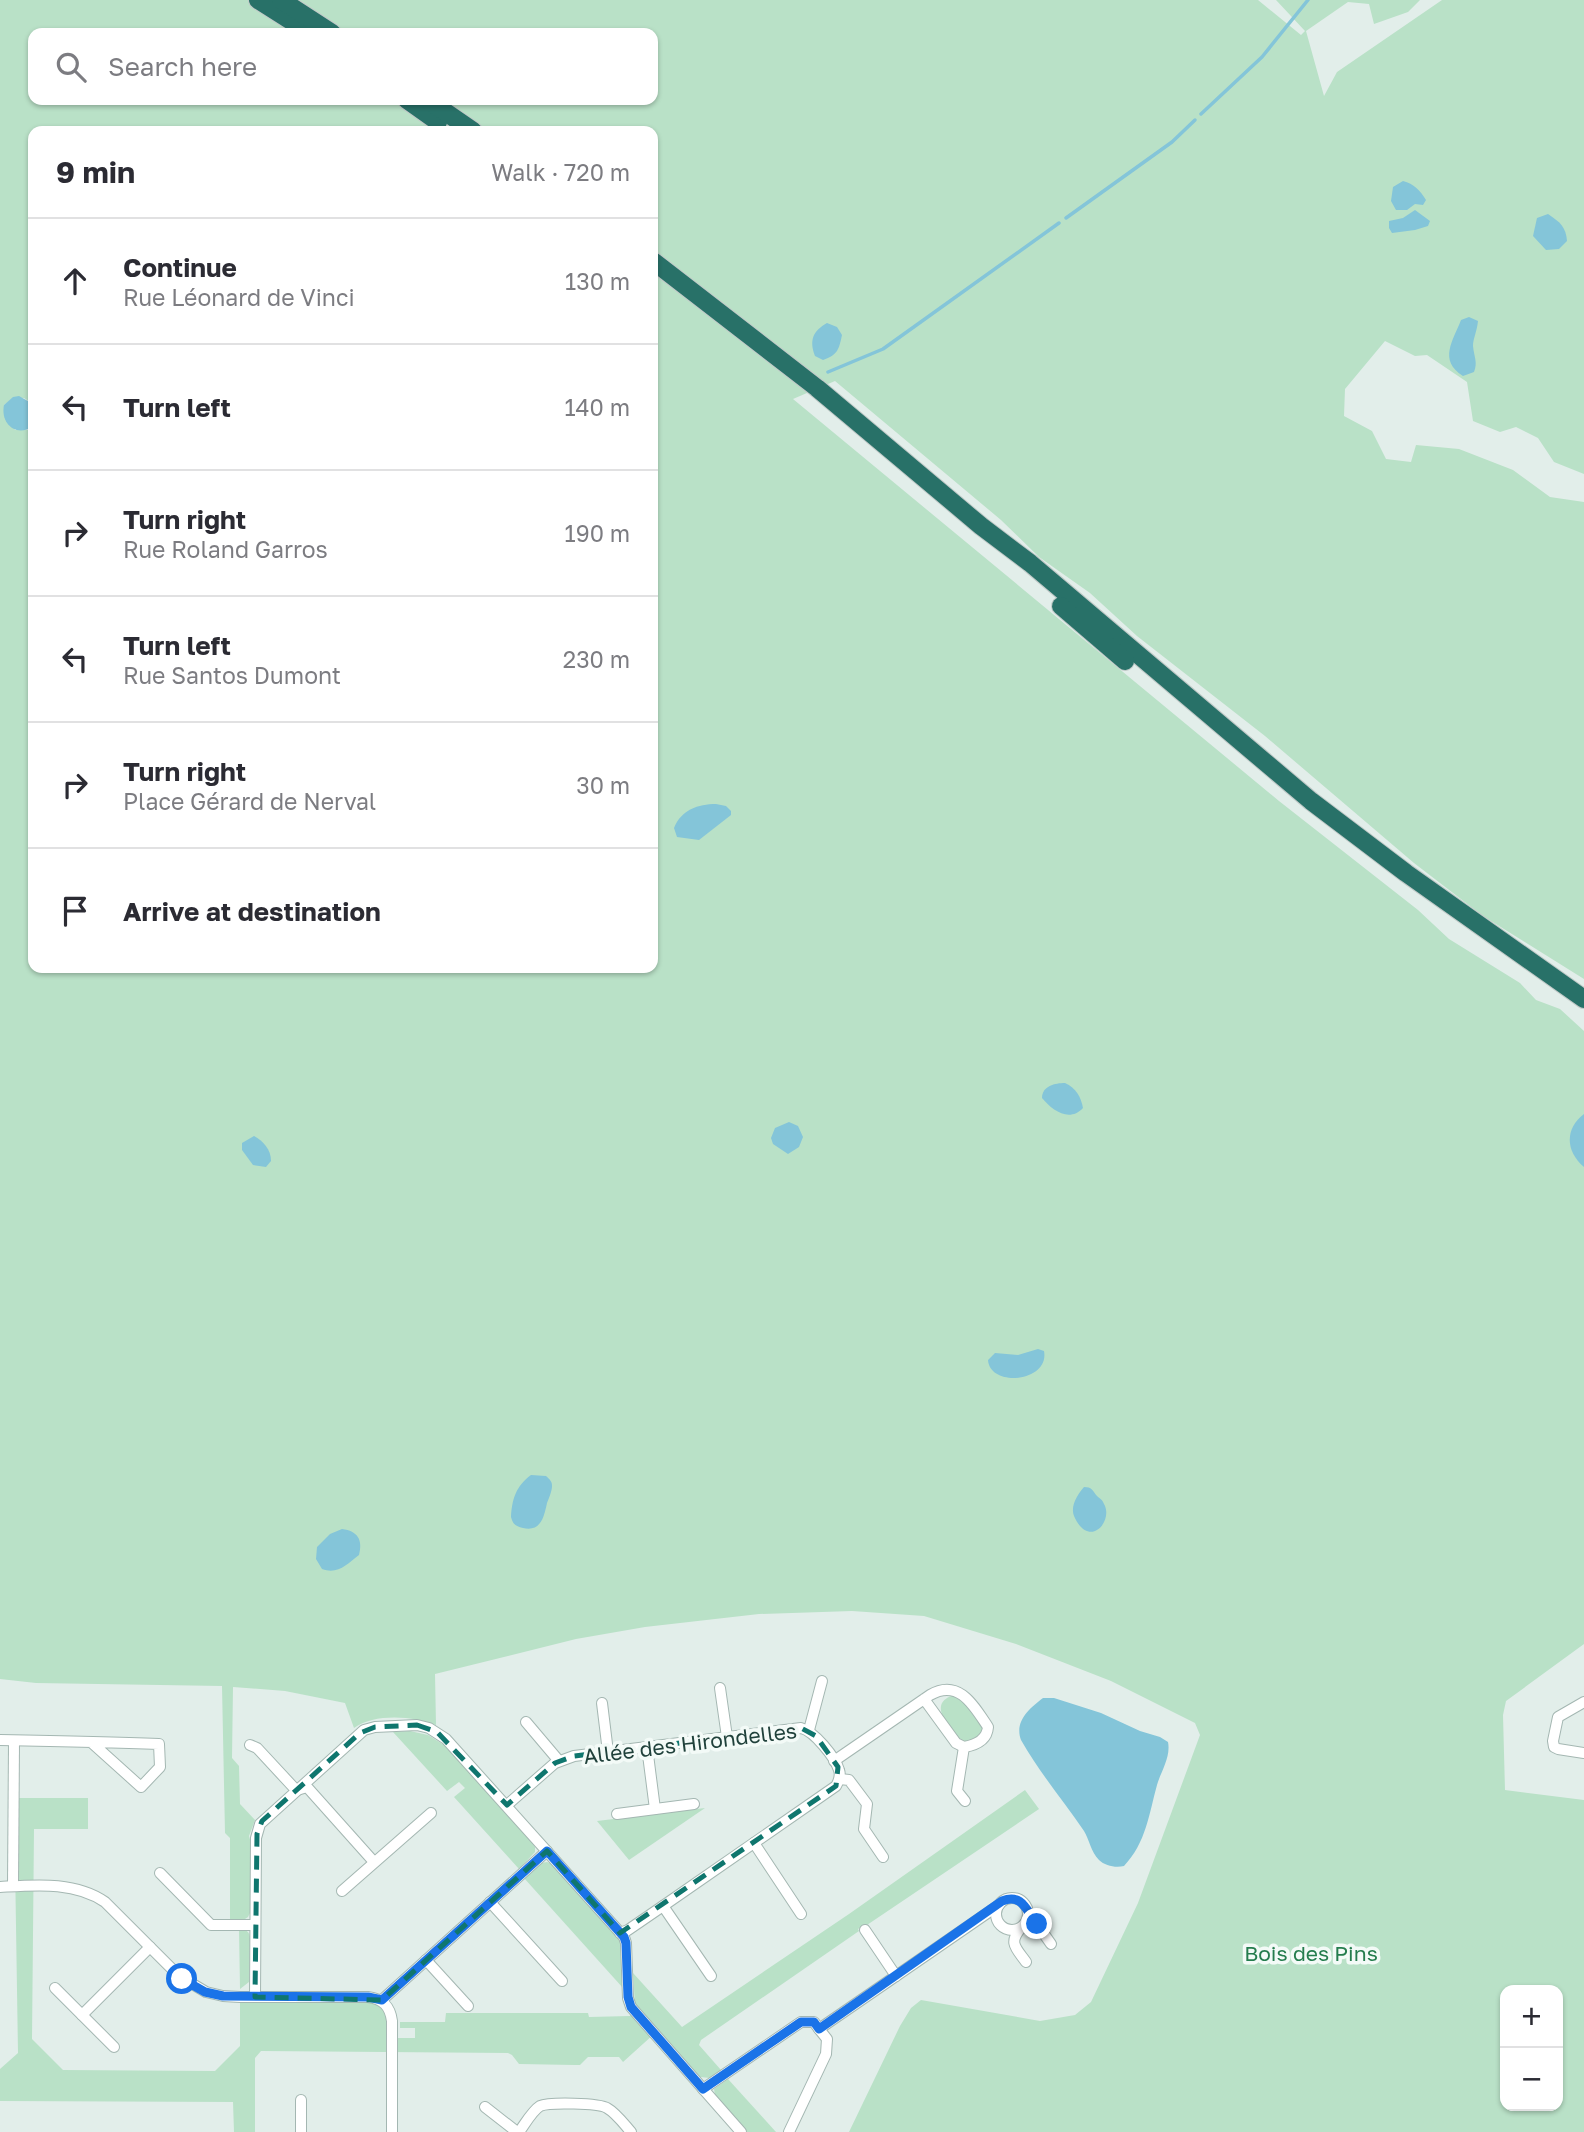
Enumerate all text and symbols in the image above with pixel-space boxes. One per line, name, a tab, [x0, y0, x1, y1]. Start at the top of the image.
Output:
search box	[28, 28, 658, 105]
icon: search	[52, 48, 90, 86]
text: Search here	[108, 51, 257, 82]
text: 9 min	[56, 154, 135, 190]
text: Walk · 720 m	[491, 158, 630, 186]
text: Continue	[123, 252, 237, 283]
icon: ahead	[56, 262, 94, 300]
text: 130 m	[565, 267, 630, 295]
text: Rue Léonard de Vinci	[123, 283, 355, 311]
icon: left	[56, 388, 94, 426]
text: Turn left	[123, 392, 231, 423]
text: 140 m	[564, 393, 630, 421]
text: Turn right	[123, 504, 246, 535]
icon: right	[56, 514, 94, 552]
text: 190 m	[565, 519, 630, 547]
text: Rue Roland Garros	[123, 535, 328, 563]
text: Turn left	[123, 630, 231, 661]
icon: left	[56, 640, 94, 678]
text: 230 m	[563, 645, 630, 673]
text: Rue Santos Dumont	[123, 661, 341, 689]
text: Turn right	[123, 756, 246, 787]
icon: right	[56, 766, 94, 804]
text: 30 m	[576, 771, 630, 799]
text: Place Gérard de Nerval	[123, 787, 376, 815]
icon: arrive	[56, 892, 94, 930]
text: Arrive at destination	[123, 896, 381, 927]
street label: Allée des Hirondelles	[582, 1717, 798, 1769]
route end	[1021, 1908, 1052, 1939]
park label: Bois des Pins	[1244, 1940, 1378, 1966]
route start	[166, 1963, 197, 1994]
map controls	[1500, 1985, 1563, 2111]
button: +	[1500, 1985, 1563, 2048]
button: −	[1500, 2048, 1563, 2111]

